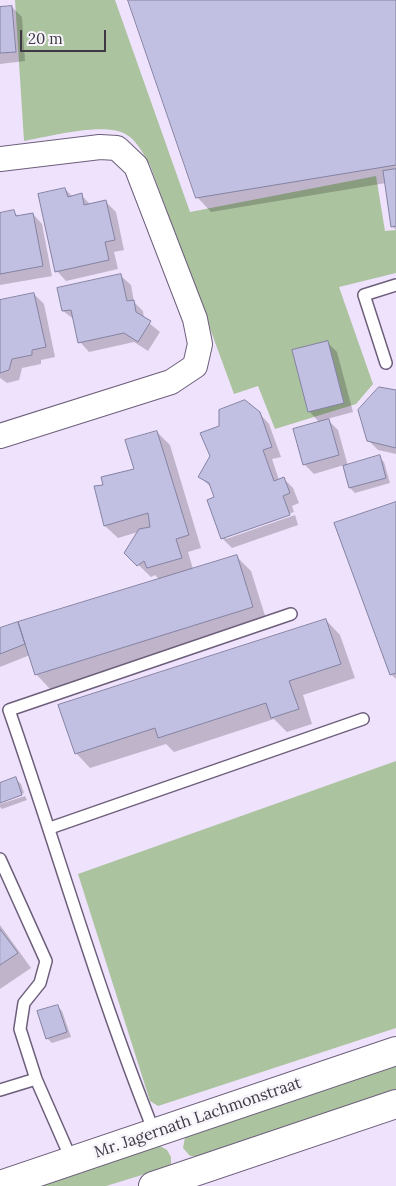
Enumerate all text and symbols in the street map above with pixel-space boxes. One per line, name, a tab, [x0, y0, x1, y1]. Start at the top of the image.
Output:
scale bar	[22, 20, 109, 52]
text: 20 m	[28, 29, 63, 48]
street label: Mr. Jagernath Lachmonstraat	[92, 1073, 304, 1163]

